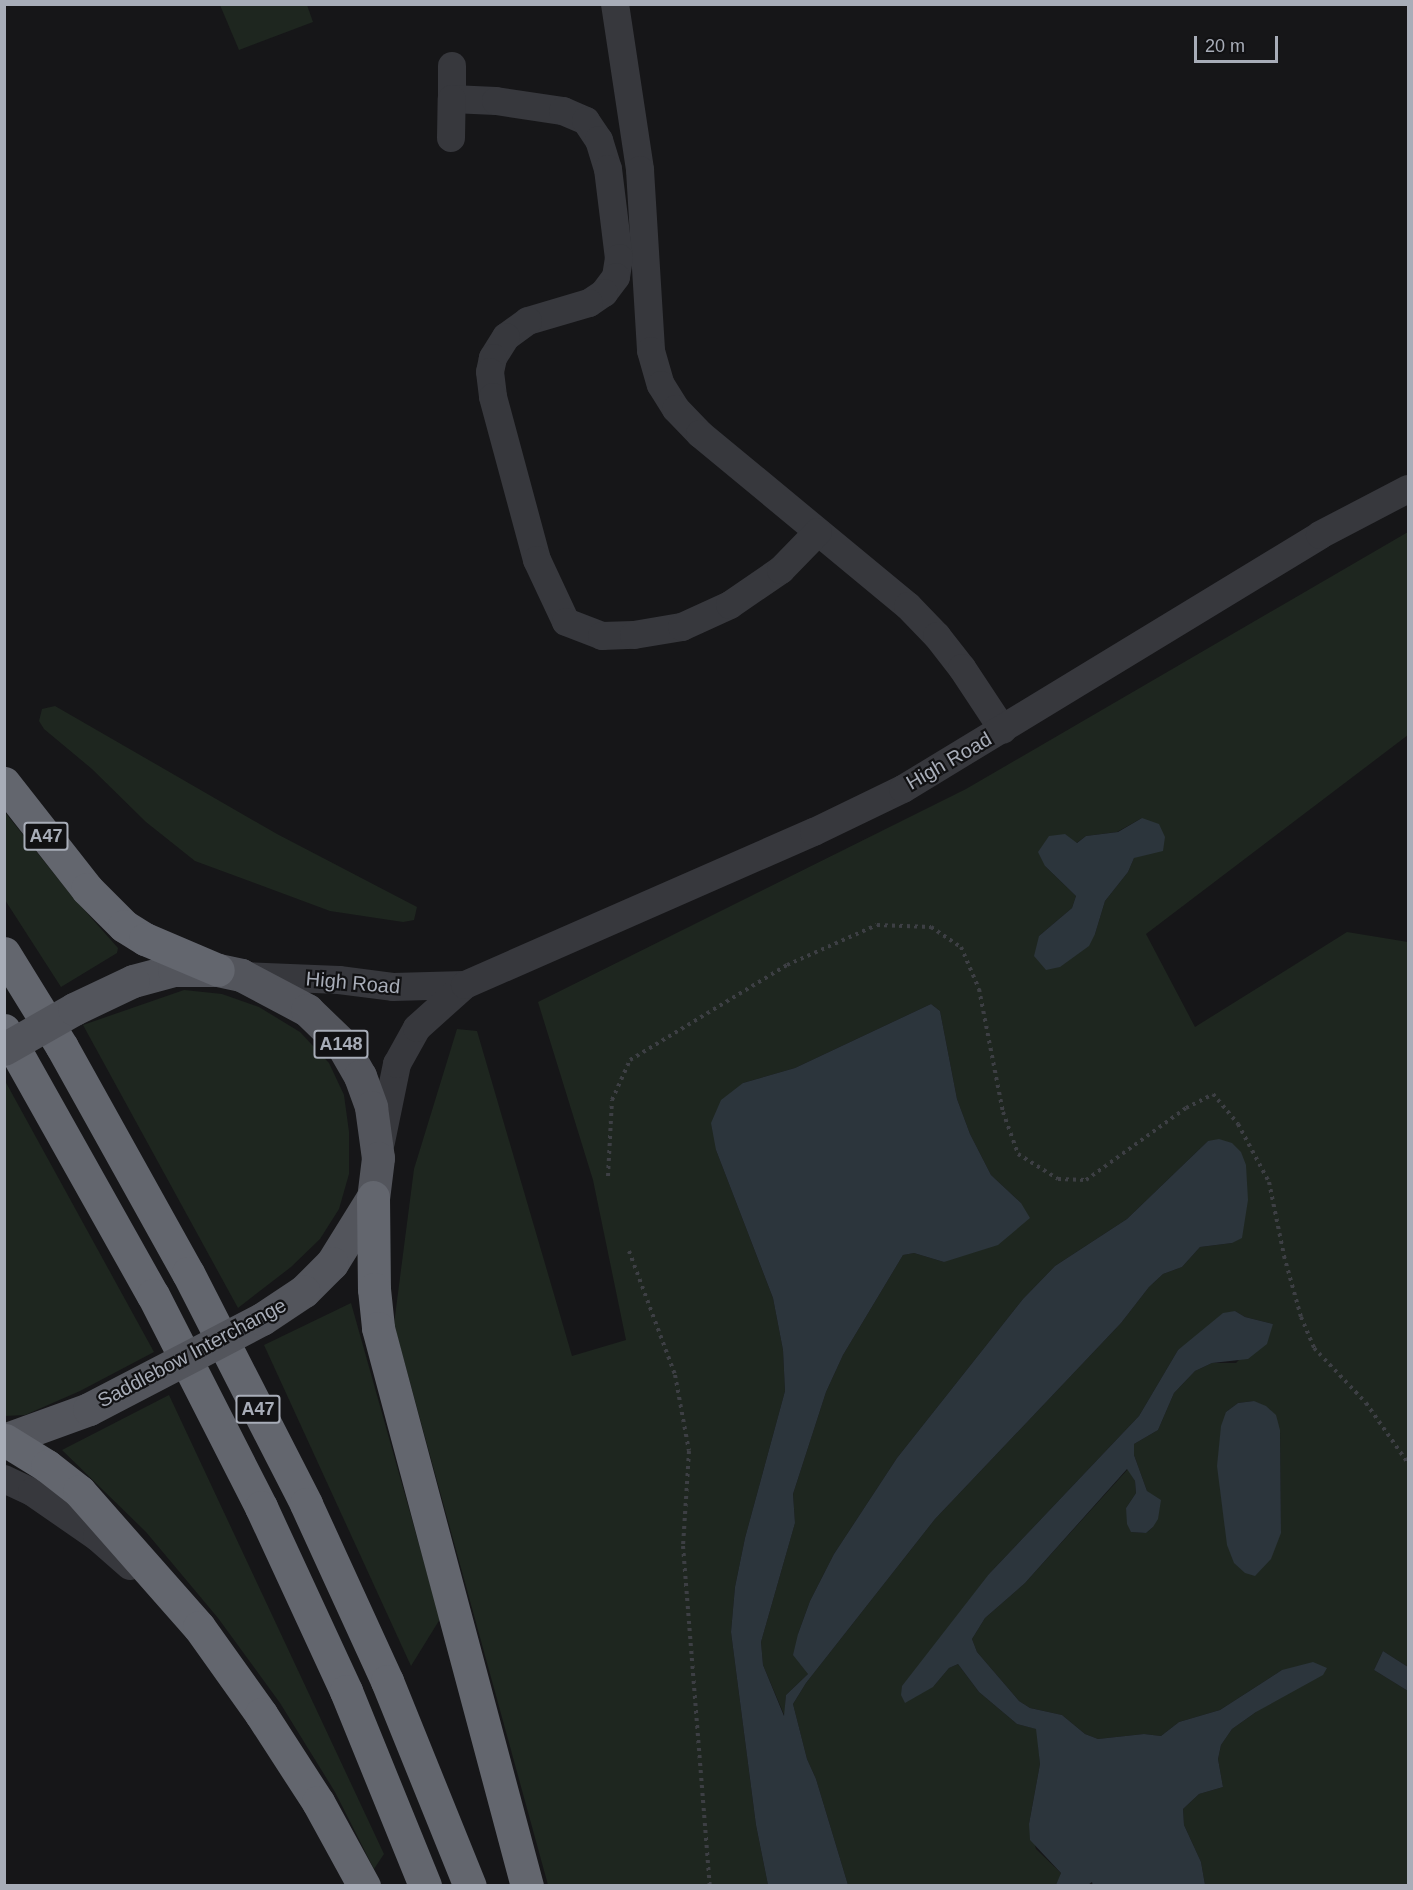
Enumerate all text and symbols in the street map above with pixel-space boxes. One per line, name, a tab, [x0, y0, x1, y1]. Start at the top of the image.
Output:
scale bar	[1197, 24, 1281, 62]
text: 20 m	[1205, 36, 1245, 56]
street label: High Road	[902, 727, 996, 795]
road number: A47	[22, 821, 70, 851]
street label: High Road	[305, 967, 401, 999]
road number: A148	[312, 1029, 370, 1059]
street label: Saddlebow Interchange	[94, 1293, 290, 1413]
road number: A47	[234, 1394, 282, 1424]

